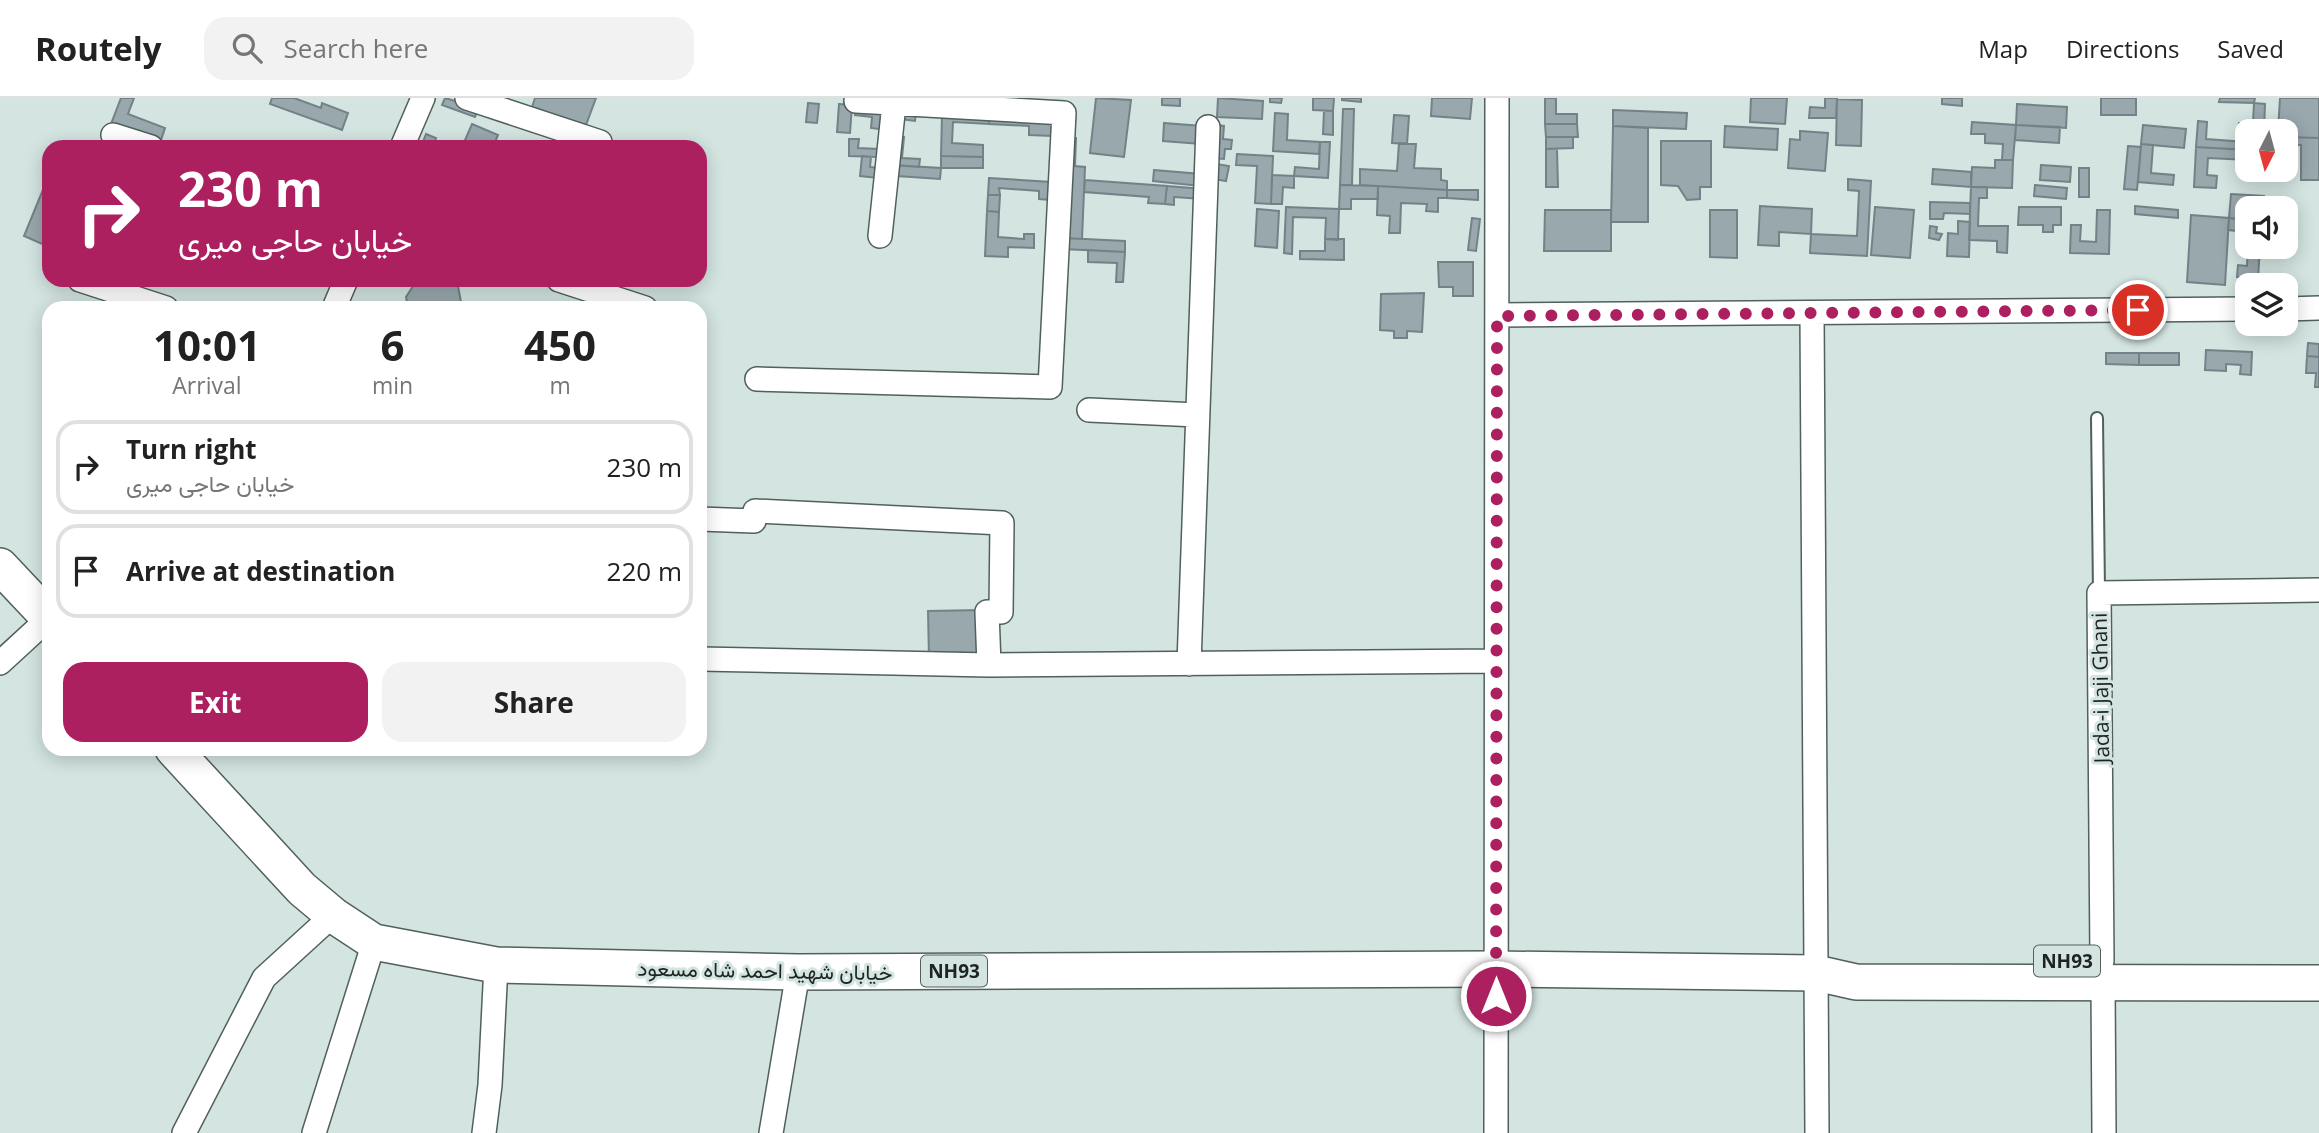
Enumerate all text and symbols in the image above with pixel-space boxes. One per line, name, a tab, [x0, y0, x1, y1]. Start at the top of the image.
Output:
search box	[204, 17, 694, 80]
text: Routely	[35, 26, 162, 71]
icon: search	[228, 29, 266, 67]
text: Search here	[284, 30, 428, 66]
text: Map	[1978, 32, 2028, 65]
text: Directions	[2066, 32, 2179, 65]
text: Saved	[2217, 32, 2284, 65]
north arrow	[2235, 119, 2298, 182]
map controls	[2235, 119, 2298, 336]
text: 230 m	[178, 155, 323, 221]
icon: right	[63, 168, 154, 259]
button: sound	[2235, 196, 2298, 259]
text: خیابان حاجی میری	[178, 218, 412, 261]
button: layers	[2235, 273, 2298, 336]
pin	[2108, 280, 2168, 340]
icon: arrive	[2119, 291, 2157, 329]
text: 10:01	[153, 316, 261, 373]
text: 6	[380, 316, 405, 373]
text: 450	[524, 316, 596, 373]
text: Arrival	[172, 369, 242, 401]
text: min	[372, 369, 413, 401]
text: m	[549, 369, 571, 401]
text: Turn right	[126, 431, 257, 467]
icon: right	[67, 448, 105, 486]
text: 230 m	[607, 449, 682, 485]
text: خیابان حاجی میری	[126, 467, 294, 499]
icon: arrive	[67, 552, 105, 590]
text: Arrive at destination	[126, 553, 395, 589]
text: 220 m	[607, 553, 682, 589]
street label: Jada-i Jaji Ghani	[2085, 612, 2115, 766]
button: Exit	[63, 662, 368, 742]
button: Share	[382, 662, 686, 742]
road number: NH93	[2034, 946, 2100, 976]
street label: خیابان شهید احمد شاه مسعود	[637, 954, 893, 986]
road number: NH93	[921, 956, 987, 986]
position arrow	[1459, 959, 1533, 1033]

